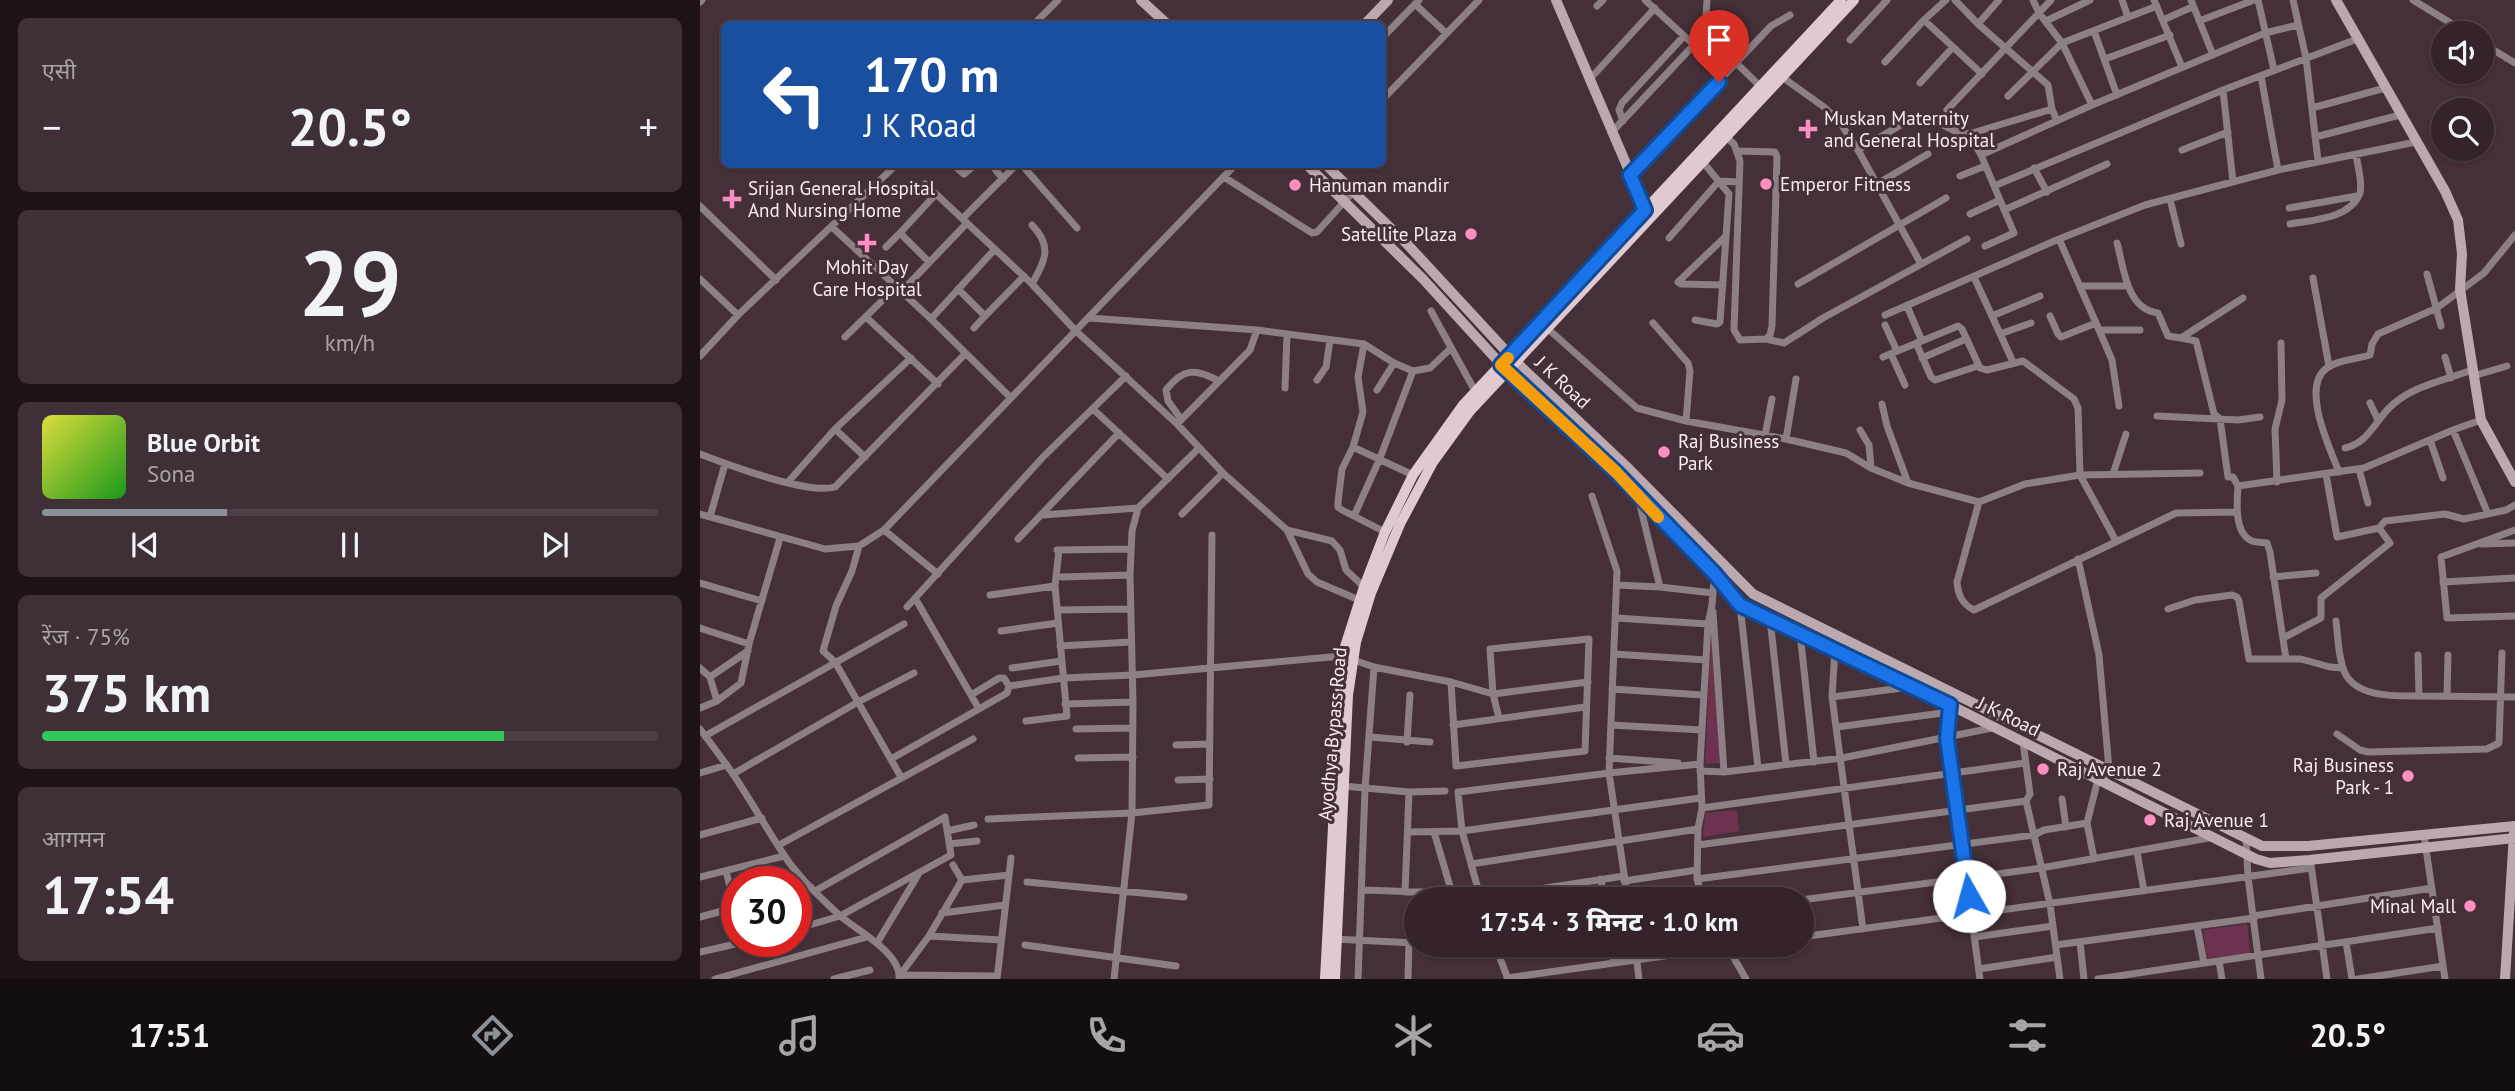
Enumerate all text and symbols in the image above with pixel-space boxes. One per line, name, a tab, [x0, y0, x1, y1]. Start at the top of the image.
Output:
pin	[1689, 10, 1749, 82]
icon: arrive	[1700, 21, 1738, 59]
map controls	[2431, 21, 2494, 161]
button: sound	[2431, 21, 2494, 84]
text: 170 m	[864, 42, 999, 106]
icon: left	[749, 49, 840, 140]
text: एसी	[42, 56, 76, 85]
text: 20.5°	[288, 93, 412, 160]
button: search	[2431, 98, 2494, 161]
text: −	[42, 102, 61, 151]
text: +	[639, 102, 658, 151]
text: J K Road	[864, 104, 977, 146]
place label: Muskan Maternity and General Hospital	[1824, 106, 1995, 152]
marker: Muskan Maternity and General Hospital	[1798, 119, 1818, 139]
place label: Emperor Fitness	[1780, 172, 1911, 196]
place label: Hanuman mandir	[1309, 173, 1450, 197]
place label: Srijan General Hospital And Nursing Home	[748, 176, 936, 222]
marker: Emperor Fitness	[1758, 176, 1774, 192]
marker: Hanuman mandir	[1287, 177, 1303, 193]
marker: Srijan General Hospital And Nursing Home	[722, 189, 742, 209]
place label: Satellite Plaza	[1341, 222, 1457, 246]
text: 29	[298, 223, 402, 341]
marker: Satellite Plaza	[1463, 226, 1479, 242]
marker: Mohit Day Care Hospital	[857, 233, 877, 253]
place label: Mohit Day Care Hospital	[813, 255, 922, 301]
text: km/h	[325, 328, 375, 357]
street label: J K Road	[1530, 350, 1596, 414]
text: Blue Orbit	[147, 426, 260, 459]
place label: Raj Business Park	[1678, 429, 1779, 475]
marker: Raj Business Park	[1656, 444, 1672, 460]
text: Sona	[147, 459, 196, 488]
icon: previous	[126, 526, 164, 564]
icon: pause	[331, 526, 369, 564]
icon: next	[536, 526, 574, 564]
text: रेंज · 75%	[42, 622, 130, 651]
street label: Ayodhya Bypass Road	[1312, 646, 1352, 822]
text: 375 km	[42, 659, 211, 726]
street label: J K Road	[1973, 690, 2044, 741]
place label: Raj Business Park - 1	[2293, 753, 2394, 799]
place label: Raj Avenue 2	[2057, 757, 2162, 781]
marker: Raj Avenue 2	[2035, 761, 2051, 777]
marker: Raj Business Park - 1	[2400, 768, 2416, 784]
place label: Raj Avenue 1	[2164, 808, 2269, 832]
marker: Raj Avenue 1	[2142, 812, 2158, 828]
text: आगमन	[42, 824, 105, 853]
position arrow	[1932, 859, 2006, 933]
text: 17:54	[42, 861, 174, 928]
speed limit sign: 30	[721, 866, 812, 957]
place label: Minal Mall	[2370, 894, 2456, 918]
marker: Minal Mall	[2462, 898, 2478, 914]
text: 17:54 · 3 मिनट · 1.0 km	[1480, 905, 1738, 938]
icon: directions	[468, 1011, 517, 1060]
icon: music	[775, 1011, 824, 1060]
icon: phone	[1082, 1011, 1131, 1060]
icon: climate	[1389, 1011, 1438, 1060]
icon: car	[1696, 1011, 1745, 1060]
icon: filters	[2003, 1011, 2052, 1060]
text: 17:51	[129, 1014, 210, 1056]
text: 20.5°	[2310, 1014, 2386, 1056]

